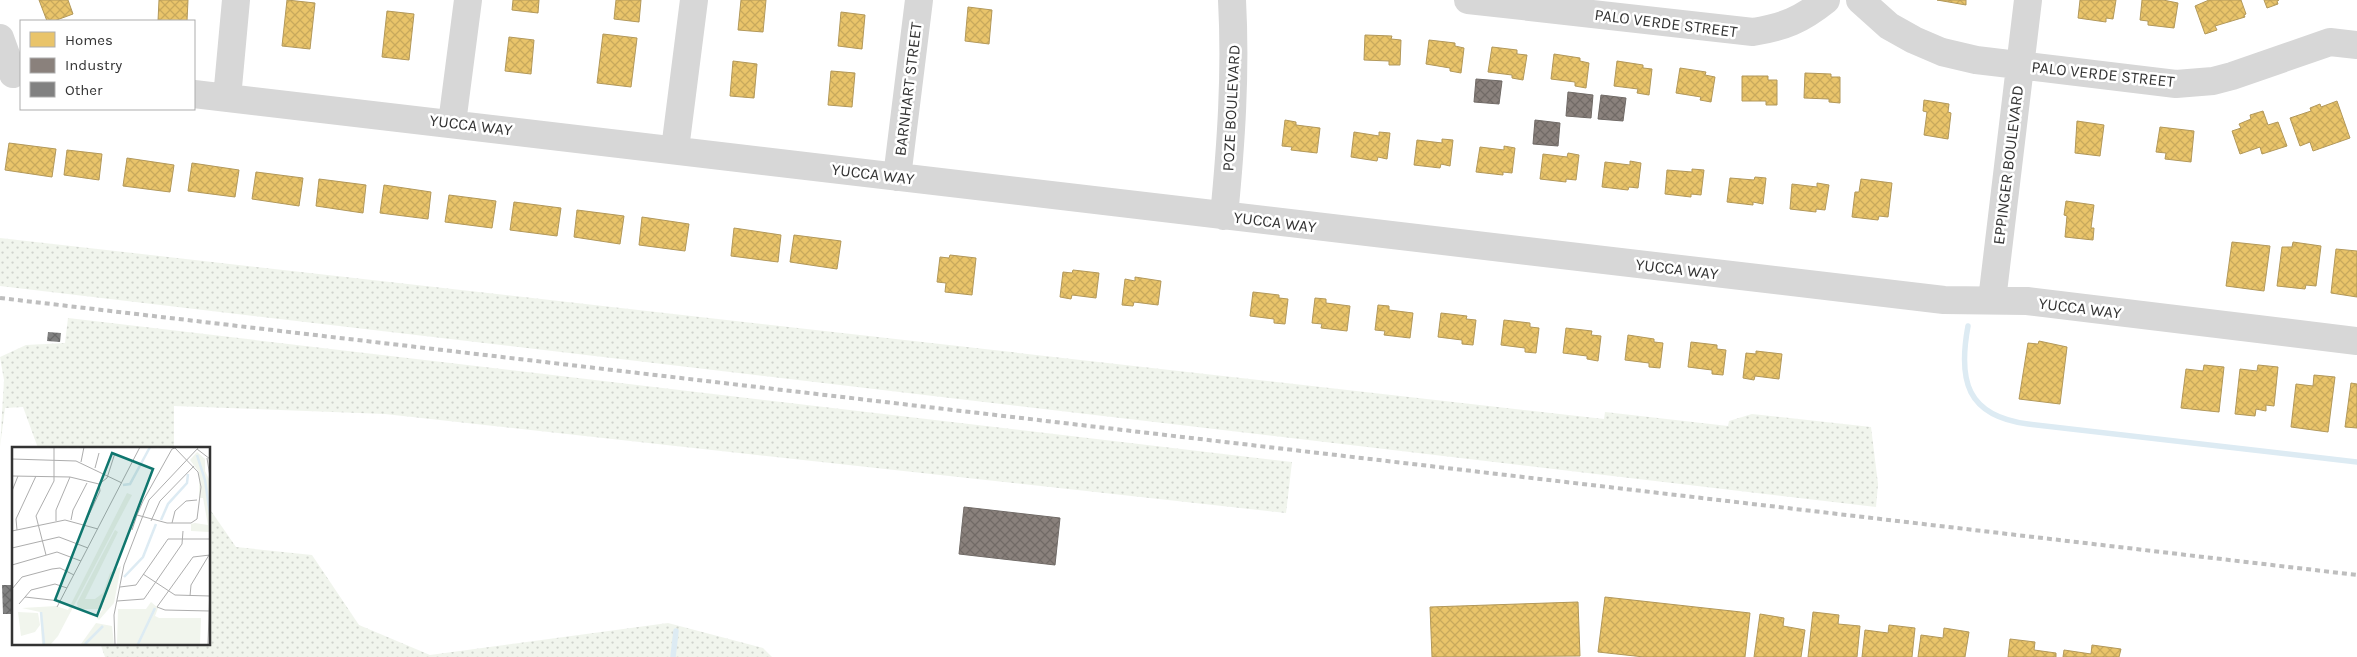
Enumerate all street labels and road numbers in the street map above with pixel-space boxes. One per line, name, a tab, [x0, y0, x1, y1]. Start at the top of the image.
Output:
street label: PALO VERDE STREET	[1594, 5, 1738, 41]
street label: BARNHART STREET	[890, 21, 926, 157]
street label: POZE BOULEVARD	[1218, 44, 1244, 172]
street label: PALO VERDE STREET	[2031, 57, 2175, 91]
street label: EPPINGER BOULEVARD	[1989, 84, 2027, 246]
street label: YUCCA WAY	[429, 111, 514, 140]
street label: YUCCA WAY	[831, 160, 916, 189]
street label: YUCCA WAY	[1233, 208, 1318, 237]
street label: YUCCA WAY	[1635, 255, 1720, 284]
street label: YUCCA WAY	[2038, 294, 2123, 323]

